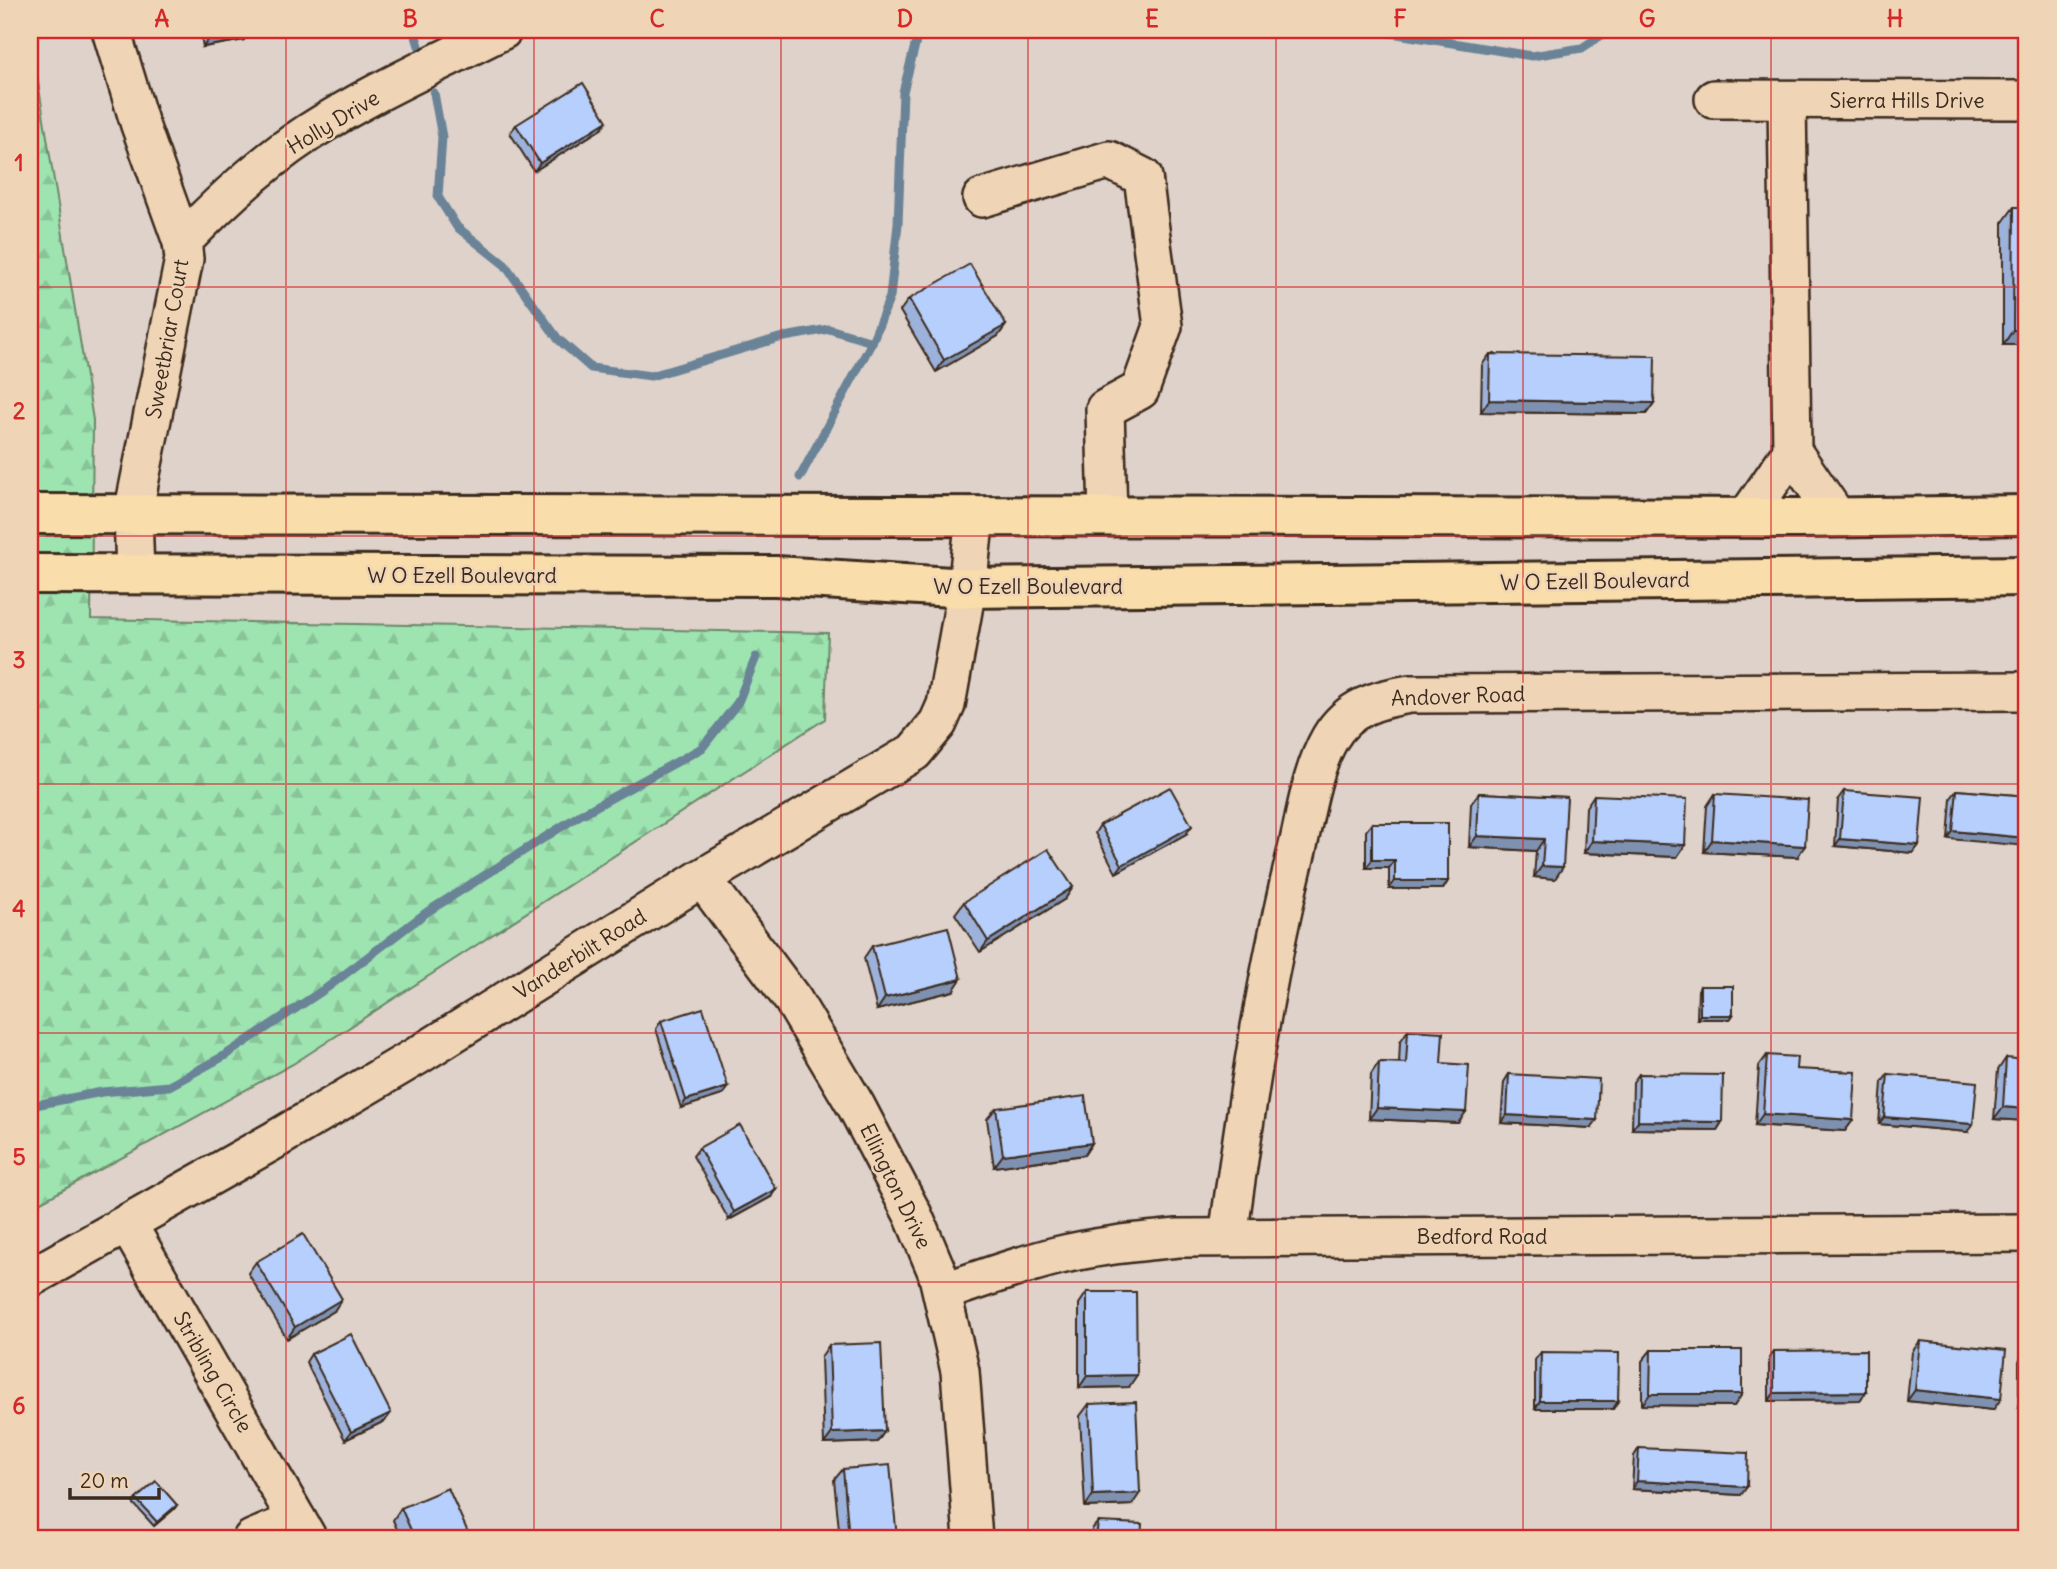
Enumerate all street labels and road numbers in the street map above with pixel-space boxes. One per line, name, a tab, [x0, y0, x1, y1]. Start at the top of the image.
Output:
street label: Holly Drive	[282, 84, 384, 160]
street label: Sierra Hills Drive	[1829, 87, 1985, 114]
street label: Sweetbriar Court	[140, 257, 194, 421]
street label: W O Ezell Boulevard	[367, 562, 557, 589]
street label: W O Ezell Boulevard	[1500, 566, 1690, 596]
street label: W O Ezell Boulevard	[933, 573, 1123, 600]
street label: Andover Road	[1391, 680, 1525, 712]
street label: Vanderbilt Road	[509, 903, 651, 1005]
street label: Ellington Drive	[854, 1119, 938, 1253]
street label: Bedford Road	[1417, 1223, 1547, 1250]
street label: Stribling Circle	[168, 1307, 258, 1437]

